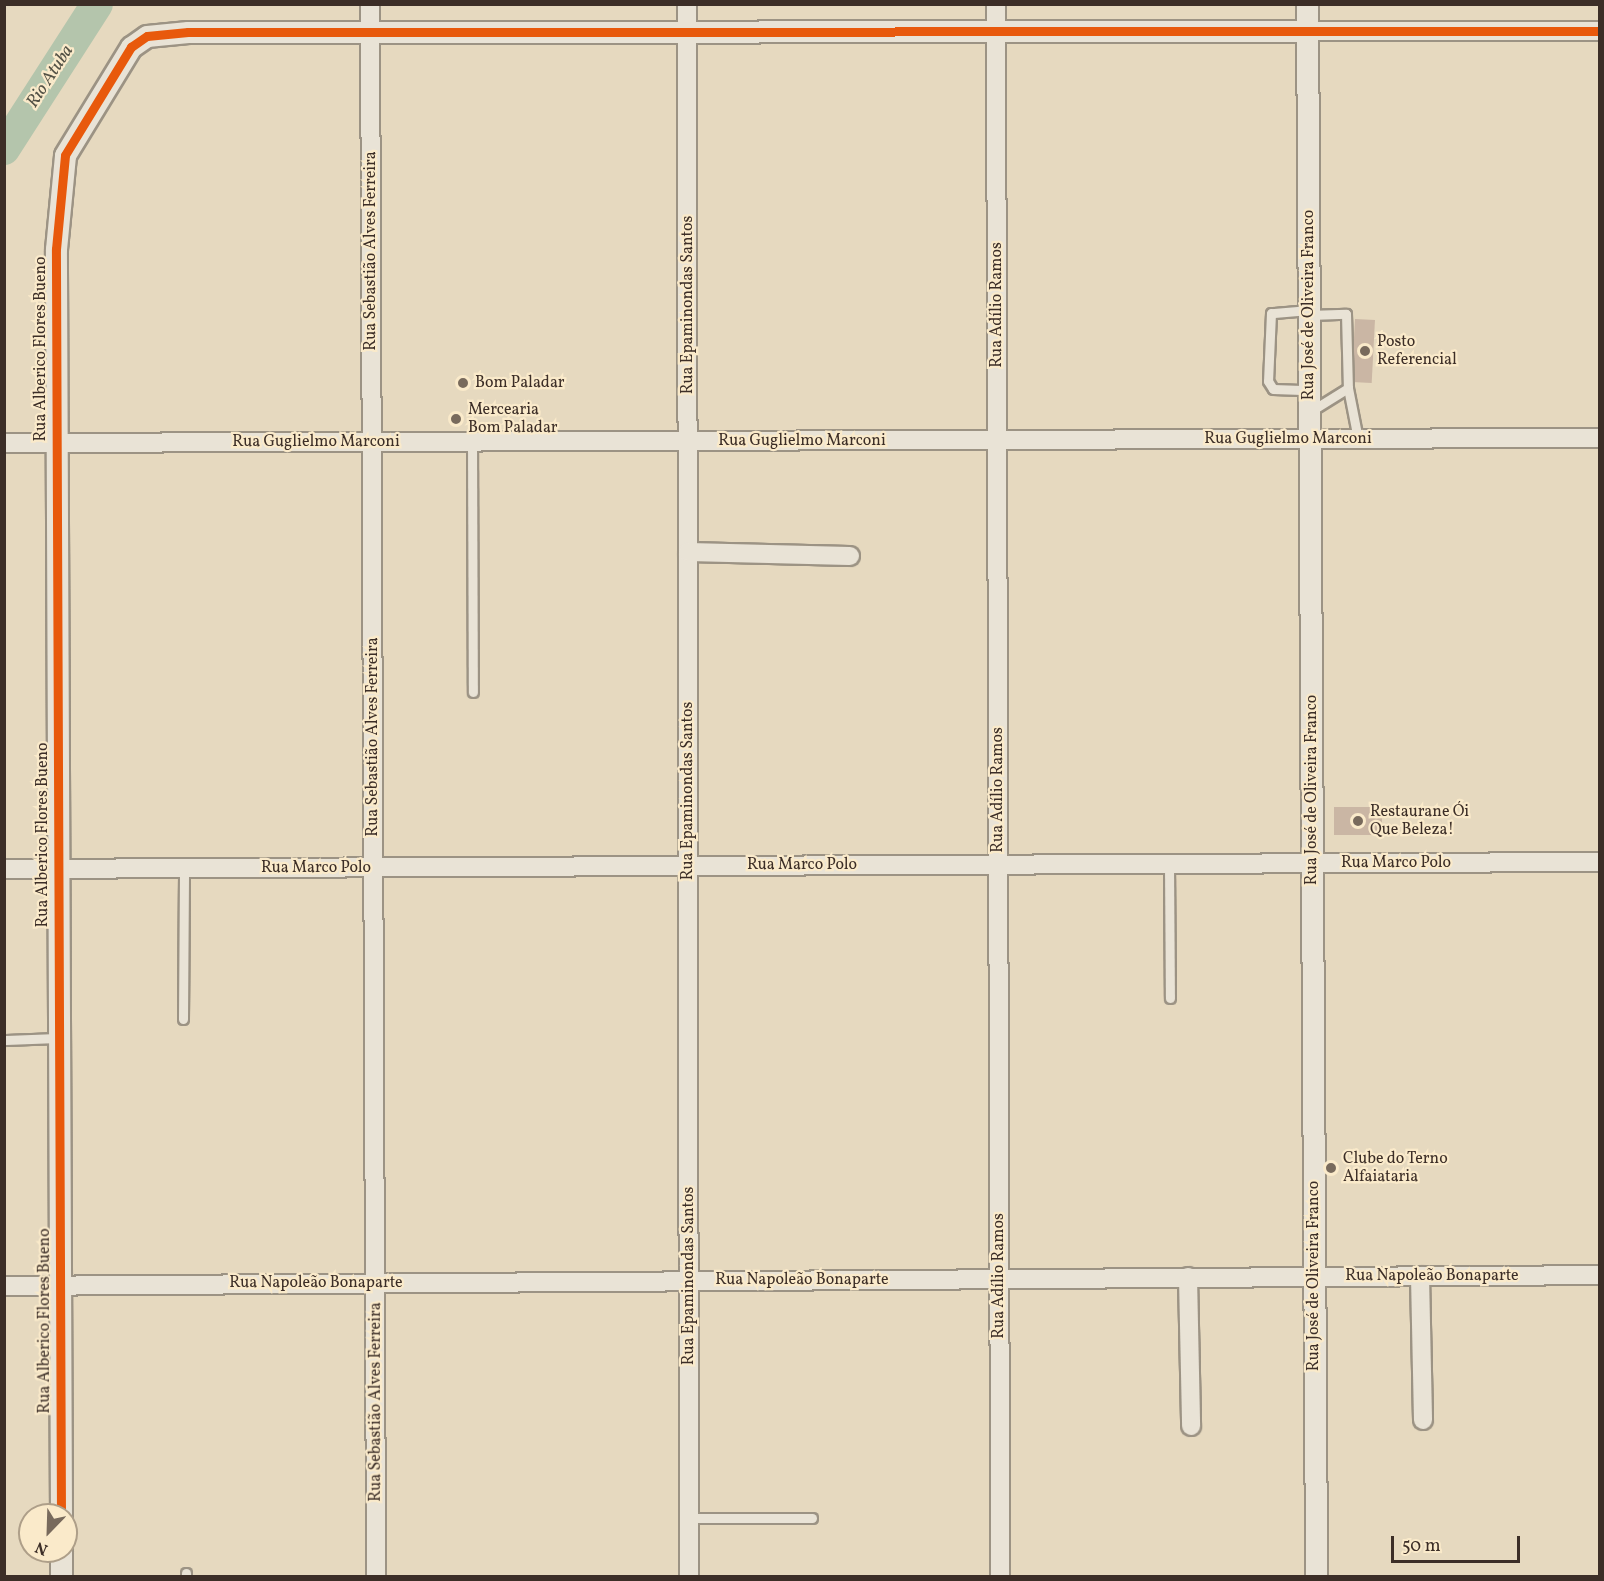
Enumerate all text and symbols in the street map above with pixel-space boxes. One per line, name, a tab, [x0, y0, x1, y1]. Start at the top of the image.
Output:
water label: Rio Atuba	[23, 42, 79, 112]
street label: Rua Sebastião Alves Ferreira	[361, 151, 381, 351]
street label: Rua José de Oliveira Franco	[1299, 210, 1319, 400]
street label: Rua Epaminondas Santos	[678, 216, 698, 394]
street label: Rua Adílio Ramos	[987, 242, 1007, 368]
street label: Rua Alberico Flores Bueno	[31, 256, 51, 442]
place label: Posto Referencial	[1377, 332, 1457, 370]
marker: Posto Referencial	[1358, 344, 1372, 358]
place label: Bom Paladar	[475, 373, 565, 393]
marker: Bom Paladar	[456, 376, 470, 390]
place label: Mercearia Bom Paladar	[468, 400, 558, 438]
marker: Mercearia Bom Paladar	[449, 412, 463, 426]
street label: Rua Guglielmo Marconi	[1204, 429, 1372, 449]
street label: Rua Guglielmo Marconi	[718, 431, 886, 451]
street label: Rua Guglielmo Marconi	[232, 432, 400, 452]
street label: Rua Sebastião Alves Ferreira	[363, 637, 383, 837]
street label: Rua José de Oliveira Franco	[1302, 695, 1322, 885]
street label: Rua Epaminondas Santos	[678, 702, 698, 880]
street label: Rua Adílio Ramos	[988, 727, 1008, 853]
street label: Rua Alberico Flores Bueno	[33, 742, 53, 928]
place label: Restaurane Ói Que Beleza!	[1370, 802, 1469, 840]
marker: Restaurane Ói Que Beleza!	[1351, 814, 1365, 828]
street label: Rua Marco Polo	[1341, 853, 1451, 873]
street label: Rua Marco Polo	[747, 855, 857, 875]
street label: Rua Marco Polo	[261, 858, 371, 878]
place label: Clube do Terno Alfaiataria	[1343, 1149, 1448, 1187]
marker: Clube do Terno Alfaiataria	[1324, 1161, 1338, 1175]
street label: Rua José de Oliveira Franco	[1304, 1181, 1324, 1371]
street label: Rua Epaminondas Santos	[679, 1187, 699, 1365]
street label: Rua Adílio Ramos	[989, 1213, 1009, 1339]
street label: Rua Alberico Flores Bueno	[35, 1228, 55, 1414]
street label: Rua Napoleão Bonaparte	[1345, 1266, 1519, 1286]
street label: Rua Napoleão Bonaparte	[715, 1270, 889, 1290]
street label: Rua Napoleão Bonaparte	[229, 1273, 403, 1293]
street label: Rua Sebastião Alves Ferreira	[366, 1302, 386, 1502]
north arrow	[18, 1503, 78, 1563]
scale bar	[1394, 1524, 1523, 1562]
text: 50 m	[1402, 1534, 1441, 1559]
text: N	[32, 1535, 51, 1560]

